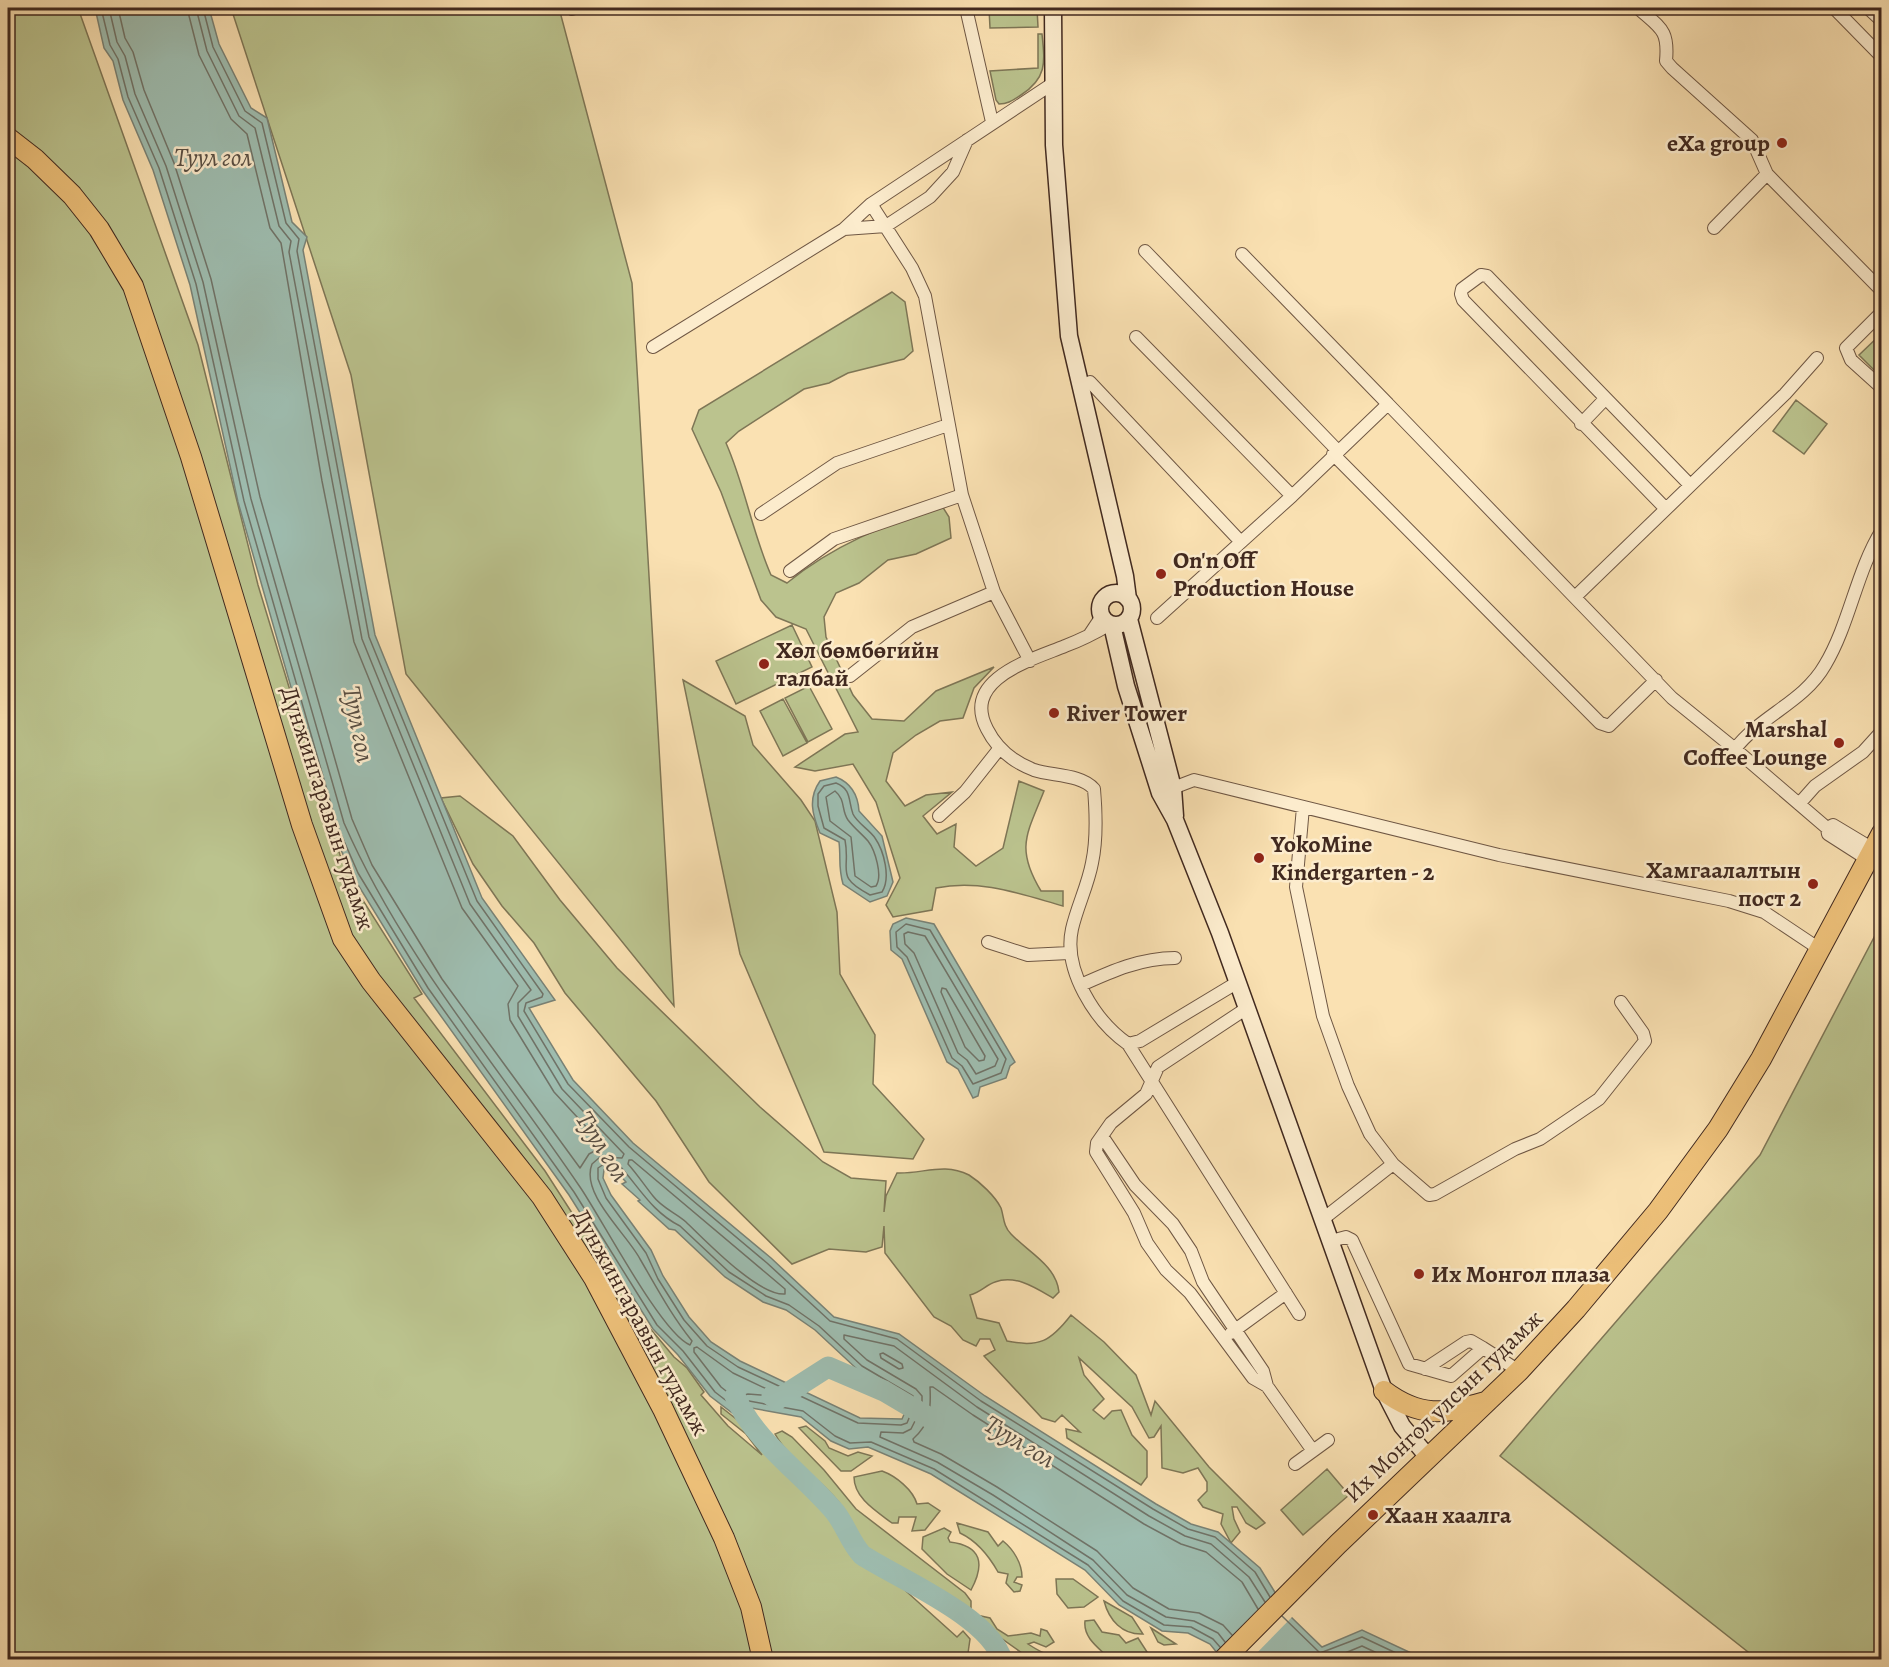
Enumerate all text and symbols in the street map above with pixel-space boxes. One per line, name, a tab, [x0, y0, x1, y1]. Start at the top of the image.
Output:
place label: eXa group	[1667, 127, 1770, 159]
marker: eXa group	[1775, 136, 1789, 150]
water label: Туул гол	[174, 140, 252, 175]
place label: On'n Off Production House	[1173, 544, 1354, 604]
marker: On'n Off Production House	[1154, 567, 1168, 581]
place label: Хөл бөмбөгийн талбай	[776, 634, 939, 694]
marker: Хөл бөмбөгийн талбай	[757, 657, 771, 671]
street label: Дүнжингаравын гудамж	[273, 682, 383, 934]
water label: Туул гол	[334, 683, 383, 766]
place label: River Tower	[1066, 697, 1187, 729]
marker: River Tower	[1047, 706, 1061, 720]
place label: Marshal Coffee Lounge	[1683, 713, 1828, 773]
marker: Marshal Coffee Lounge	[1832, 736, 1846, 750]
place label: YokoMine Kindergarten - 2	[1270, 828, 1435, 888]
marker: YokoMine Kindergarten - 2	[1252, 851, 1266, 865]
place label: Хамгаалалтын пост 2	[1646, 854, 1801, 914]
marker: Хамгаалалтын пост 2	[1806, 877, 1820, 891]
water label: Туул гол	[567, 1104, 638, 1189]
street label: Дүнжингаравын гудамж	[565, 1203, 717, 1441]
place label: Их Монгол плаза	[1431, 1258, 1611, 1290]
marker: Их Монгол плаза	[1412, 1267, 1426, 1281]
street label: Их Монгол улсын гудамж	[1337, 1302, 1549, 1510]
water label: Туул гол	[978, 1407, 1063, 1477]
place label: Хаан хаалга	[1385, 1499, 1512, 1531]
marker: Хаан хаалга	[1366, 1508, 1380, 1522]

